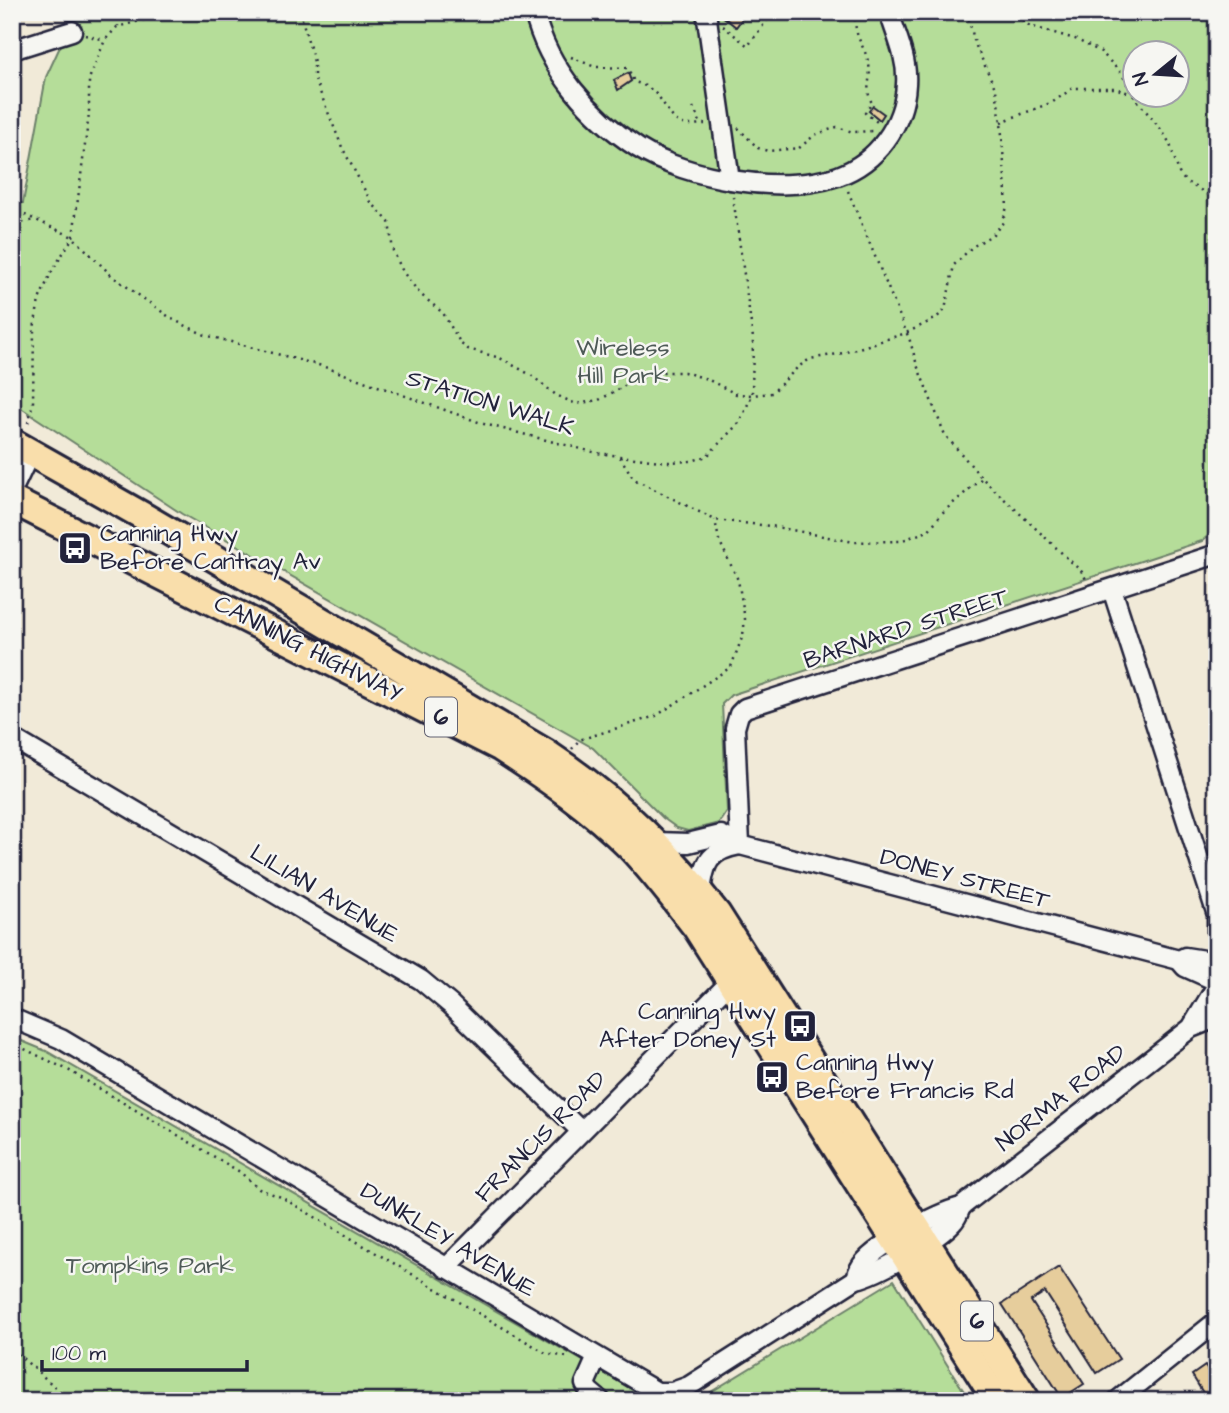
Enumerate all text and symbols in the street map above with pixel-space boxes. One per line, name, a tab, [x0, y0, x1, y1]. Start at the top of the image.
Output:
north arrow	[1120, 38, 1190, 108]
text: N	[1127, 69, 1156, 89]
park label: Wireless Hill Park	[576, 331, 670, 393]
street label: STATION WALK	[402, 361, 579, 445]
place label: Canning Hwy Before Cantray Av	[100, 517, 321, 580]
bus stop icon: Canning Hwy Before Cantray Av	[56, 529, 94, 567]
street label: BARNARD STREET	[799, 580, 1013, 678]
street label: CANNING HIGHWAY	[208, 587, 408, 711]
road number: 6	[425, 698, 457, 736]
street label: LILIAN AVENUE	[243, 836, 405, 952]
street label: DONEY STREET	[876, 840, 1054, 918]
place label: Canning Hwy After Doney St	[599, 995, 776, 1058]
bus stop icon: Canning Hwy After Doney St	[781, 1007, 819, 1045]
street label: NORMA ROAD	[989, 1036, 1133, 1160]
place label: Canning Hwy Before Francis Rd	[796, 1046, 1014, 1108]
bus stop icon: Canning Hwy Before Francis Rd	[753, 1058, 791, 1096]
street label: FRANCIS ROAD	[467, 1063, 615, 1211]
street label: DUNKLEY AVENUE	[354, 1174, 542, 1306]
park label: Tompkins Park	[66, 1249, 234, 1283]
road number: 6	[961, 1302, 993, 1340]
scale bar	[42, 1329, 247, 1373]
text: 100 m	[52, 1339, 107, 1368]

